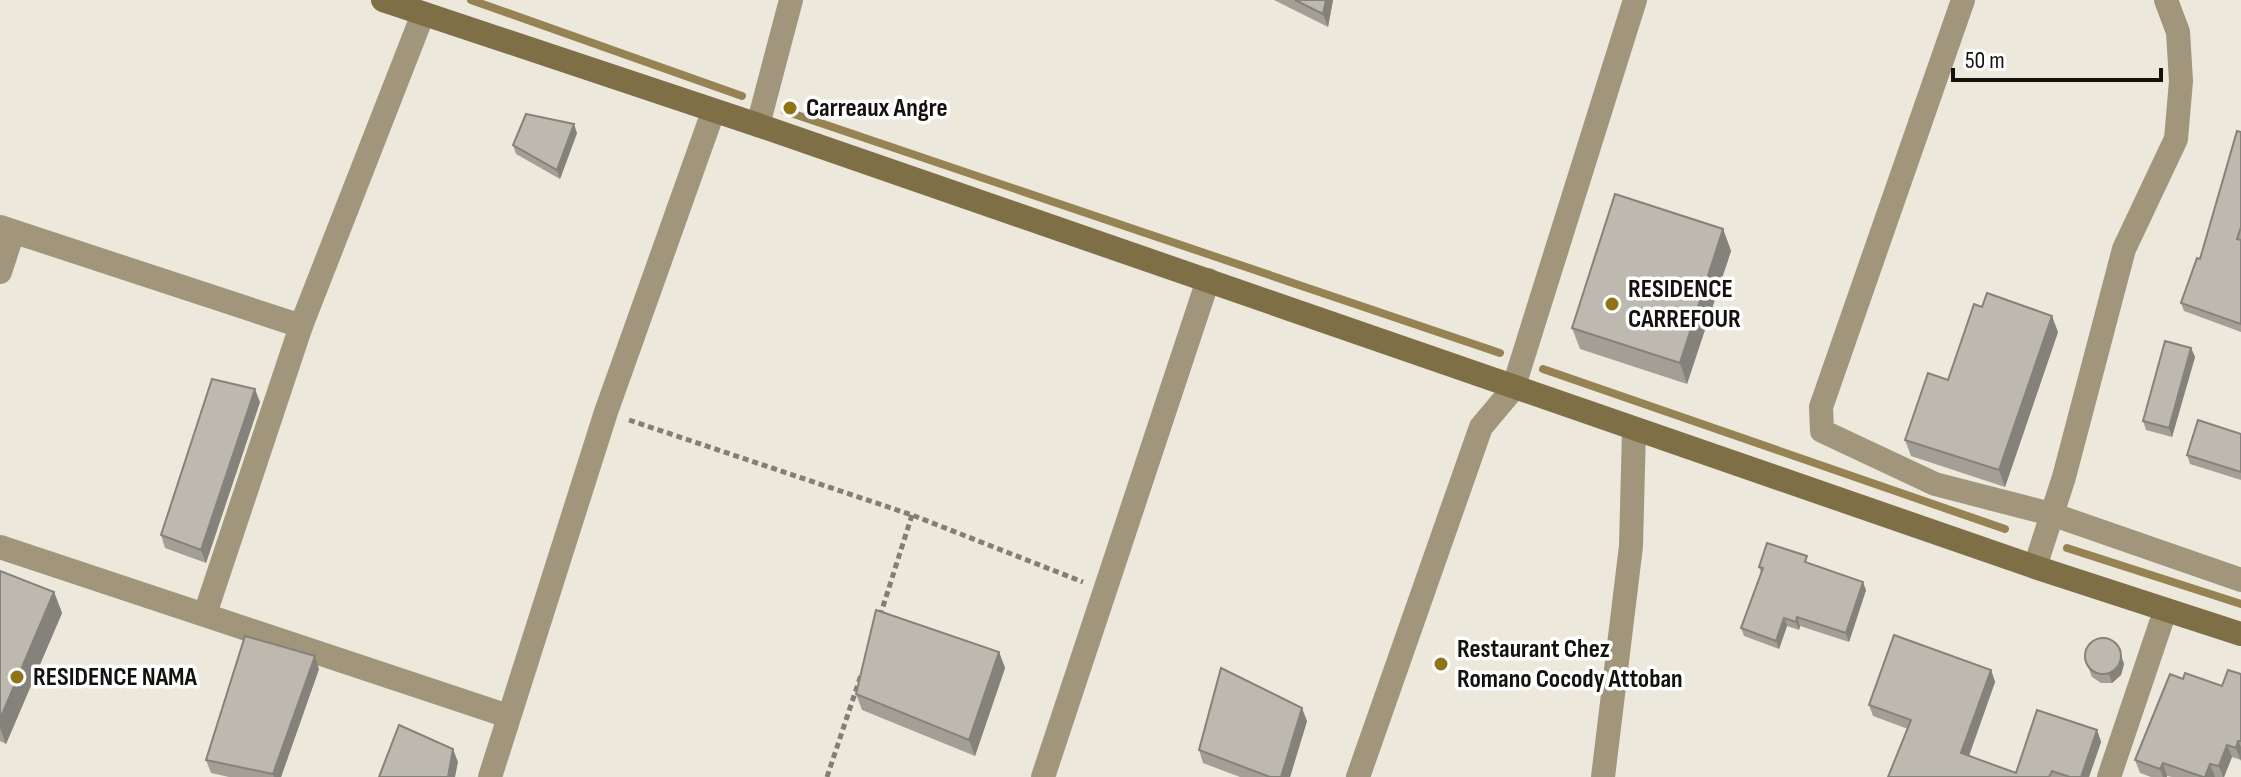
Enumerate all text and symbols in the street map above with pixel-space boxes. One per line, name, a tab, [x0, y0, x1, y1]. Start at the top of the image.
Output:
scale bar	[1953, 32, 2161, 82]
text: 50 m	[1965, 46, 2005, 75]
place label: Carreaux Angre	[806, 93, 948, 124]
marker: Carreaux Angre	[781, 99, 799, 117]
place label: RESIDENCE CARREFOUR	[1628, 274, 1741, 335]
marker: RESIDENCE CARREFOUR	[1603, 295, 1621, 313]
place label: Restaurant Chez Romano Cocody Attoban	[1457, 634, 1683, 695]
marker: Restaurant Chez Romano Cocody Attoban	[1432, 655, 1450, 673]
place label: RESIDENCE NAMA	[33, 662, 198, 693]
marker: RESIDENCE NAMA	[8, 668, 26, 686]

